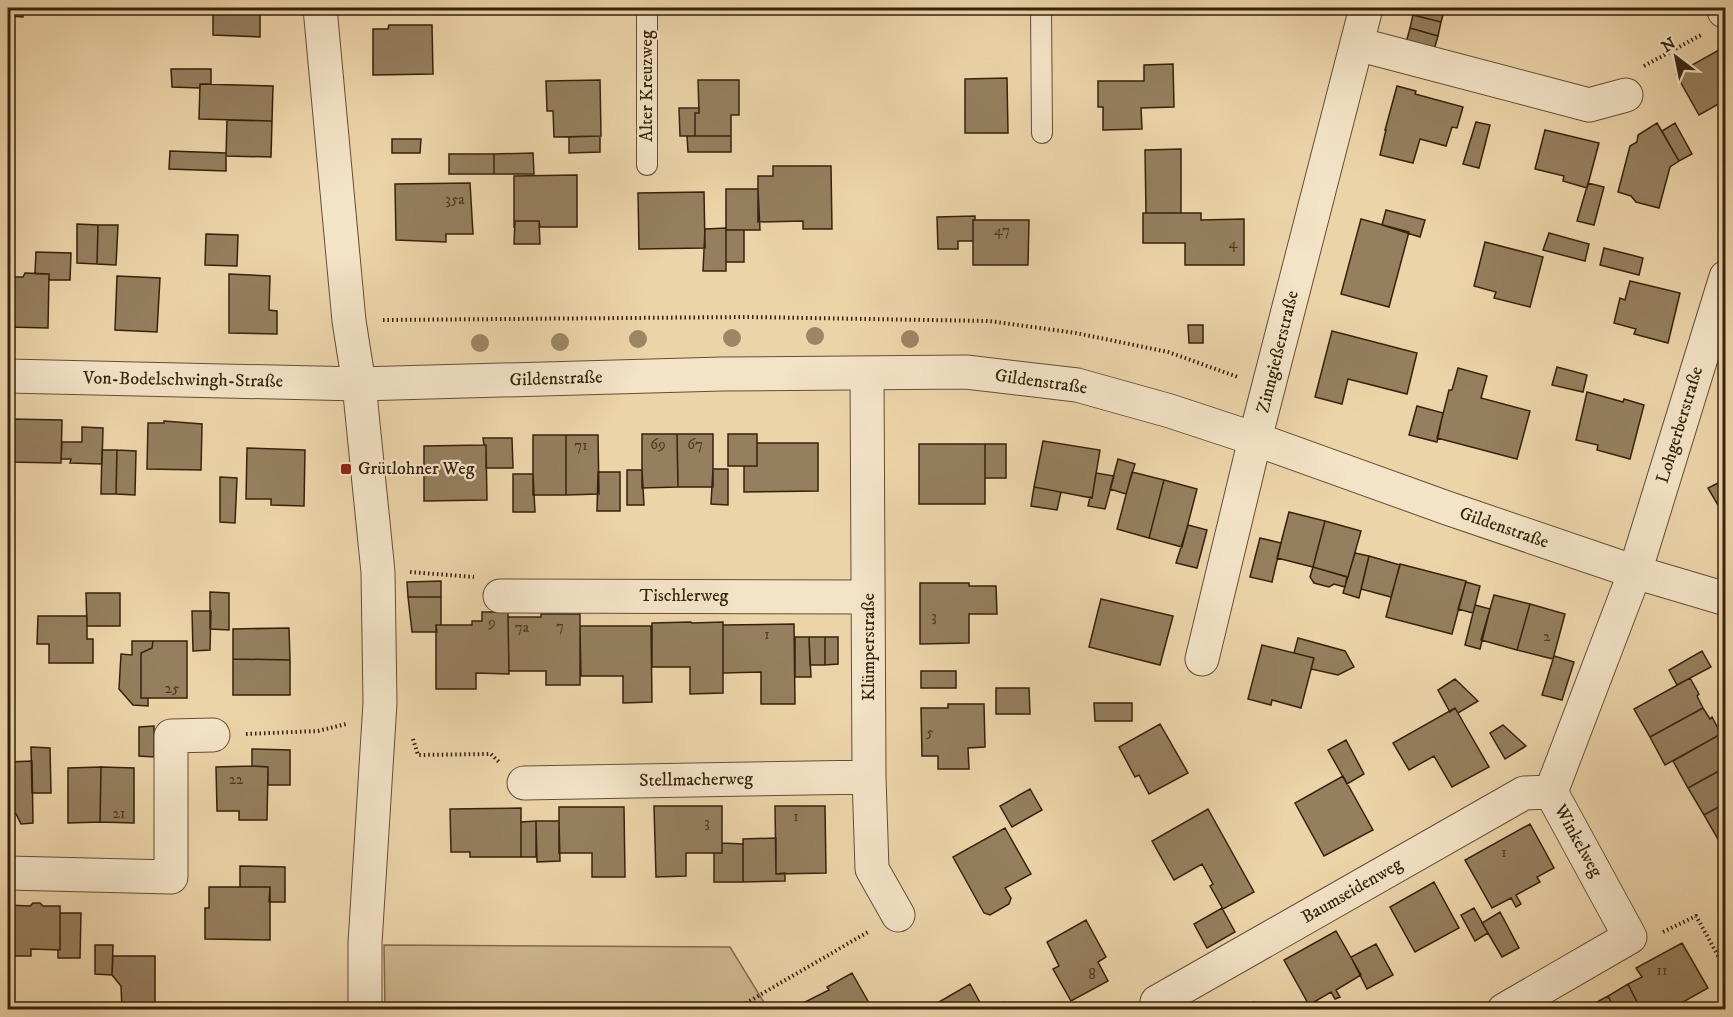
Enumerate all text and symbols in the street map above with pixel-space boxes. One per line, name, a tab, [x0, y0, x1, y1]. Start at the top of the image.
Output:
north arrow	[1646, 27, 1706, 87]
street label: Alter Kreuzweg	[636, 30, 658, 142]
text: N	[1658, 33, 1679, 57]
house number: 35a	[445, 190, 465, 209]
house number: 47	[994, 221, 1010, 240]
house number: 4	[1229, 234, 1238, 253]
street label: Zinngießerstraße	[1252, 289, 1304, 415]
street label: Lohgerberstraße	[1652, 364, 1708, 486]
street label: Gildenstraße	[993, 365, 1089, 399]
street label: Gildenstraße	[509, 366, 603, 392]
street label: Von-Bodelschwingh-Straße	[82, 367, 283, 393]
house number: 69	[650, 435, 666, 454]
house number: 67	[687, 435, 703, 454]
house number: 71	[574, 436, 588, 455]
place label: Grütlohner Weg	[358, 458, 475, 480]
marker: Grütlohner Weg	[339, 462, 353, 476]
street label: Gildenstraße	[1456, 502, 1552, 554]
street label: Tischlerweg	[640, 585, 729, 607]
street label: Klümperstraße	[858, 593, 880, 701]
house number: 3	[931, 607, 937, 626]
house number: 9	[487, 613, 496, 632]
house number: 7	[556, 617, 564, 636]
house number: 7a	[515, 618, 530, 637]
house number: 1	[764, 625, 770, 644]
house number: 2	[1543, 627, 1551, 646]
house number: 25	[165, 679, 180, 698]
house number: 5	[926, 723, 934, 742]
street label: Stellmacherweg	[639, 768, 753, 792]
house number: 22	[229, 770, 244, 789]
street label: Winkelweg	[1549, 800, 1607, 881]
house number: 21	[113, 804, 125, 823]
house number: 1	[793, 807, 799, 826]
house number: 3	[704, 813, 710, 832]
house number: 1	[1501, 843, 1507, 862]
street label: Baumseidenweg	[1298, 853, 1407, 929]
house number: 11	[1656, 961, 1668, 980]
house number: 8	[1088, 965, 1096, 984]

